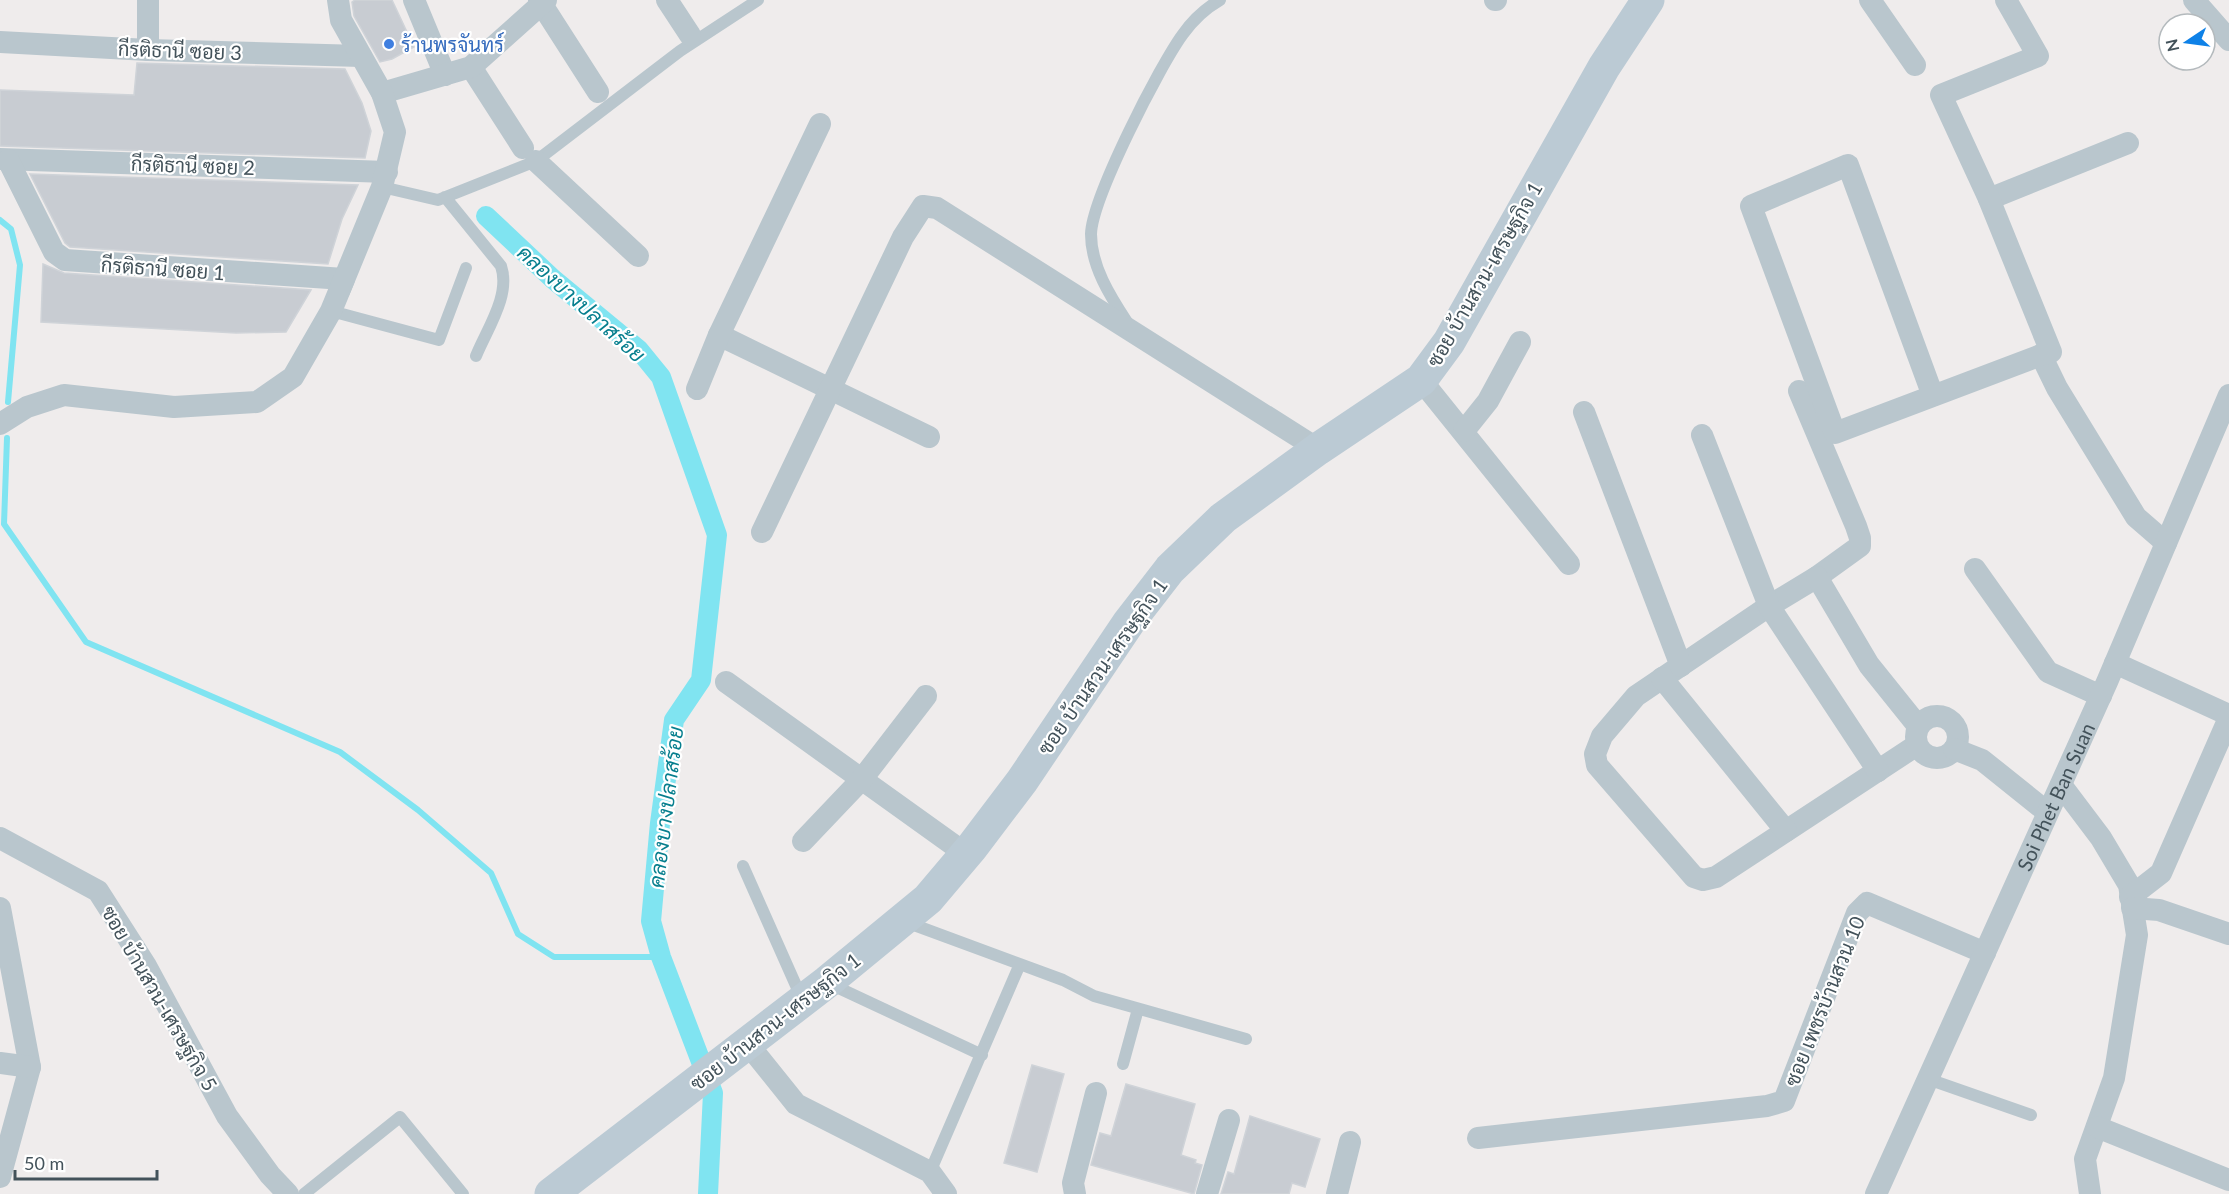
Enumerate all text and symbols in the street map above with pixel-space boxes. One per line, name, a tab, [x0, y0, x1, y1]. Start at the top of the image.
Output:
north arrow	[2157, 12, 2217, 72]
place label: ร้านพรจันทร์	[401, 31, 504, 56]
street label: กีรติธานี ซอย 3	[118, 36, 242, 64]
marker: ร้านพรจันทร์	[382, 37, 396, 51]
text: N	[2161, 37, 2183, 54]
street label: กีรติธานี ซอย 2	[131, 151, 255, 179]
street label: ซอย บ้านสวน-เศรษฐกิจ 1	[1421, 177, 1549, 372]
water label: คลองบางปลาสร้อย	[513, 239, 651, 367]
street label: กีรติธานี ซอย 1	[100, 252, 226, 284]
street label: ซอย บ้านสวน-เศรษฐกิจ 1	[1032, 573, 1174, 760]
street label: Soi Phet Ban Suan	[2011, 719, 2099, 874]
water label: คลองบางปลาสร้อย	[643, 725, 687, 889]
street label: ซอย บ้านสวน-เศรษฐกิจ 5	[95, 901, 223, 1096]
street label: ซอย เพชรบ้านสวน 10	[1779, 912, 1869, 1090]
street label: ซอย บ้านสวน-เศรษฐกิจ 1	[685, 947, 866, 1097]
scale bar	[15, 1143, 158, 1181]
text: 50 m	[24, 1152, 64, 1174]

